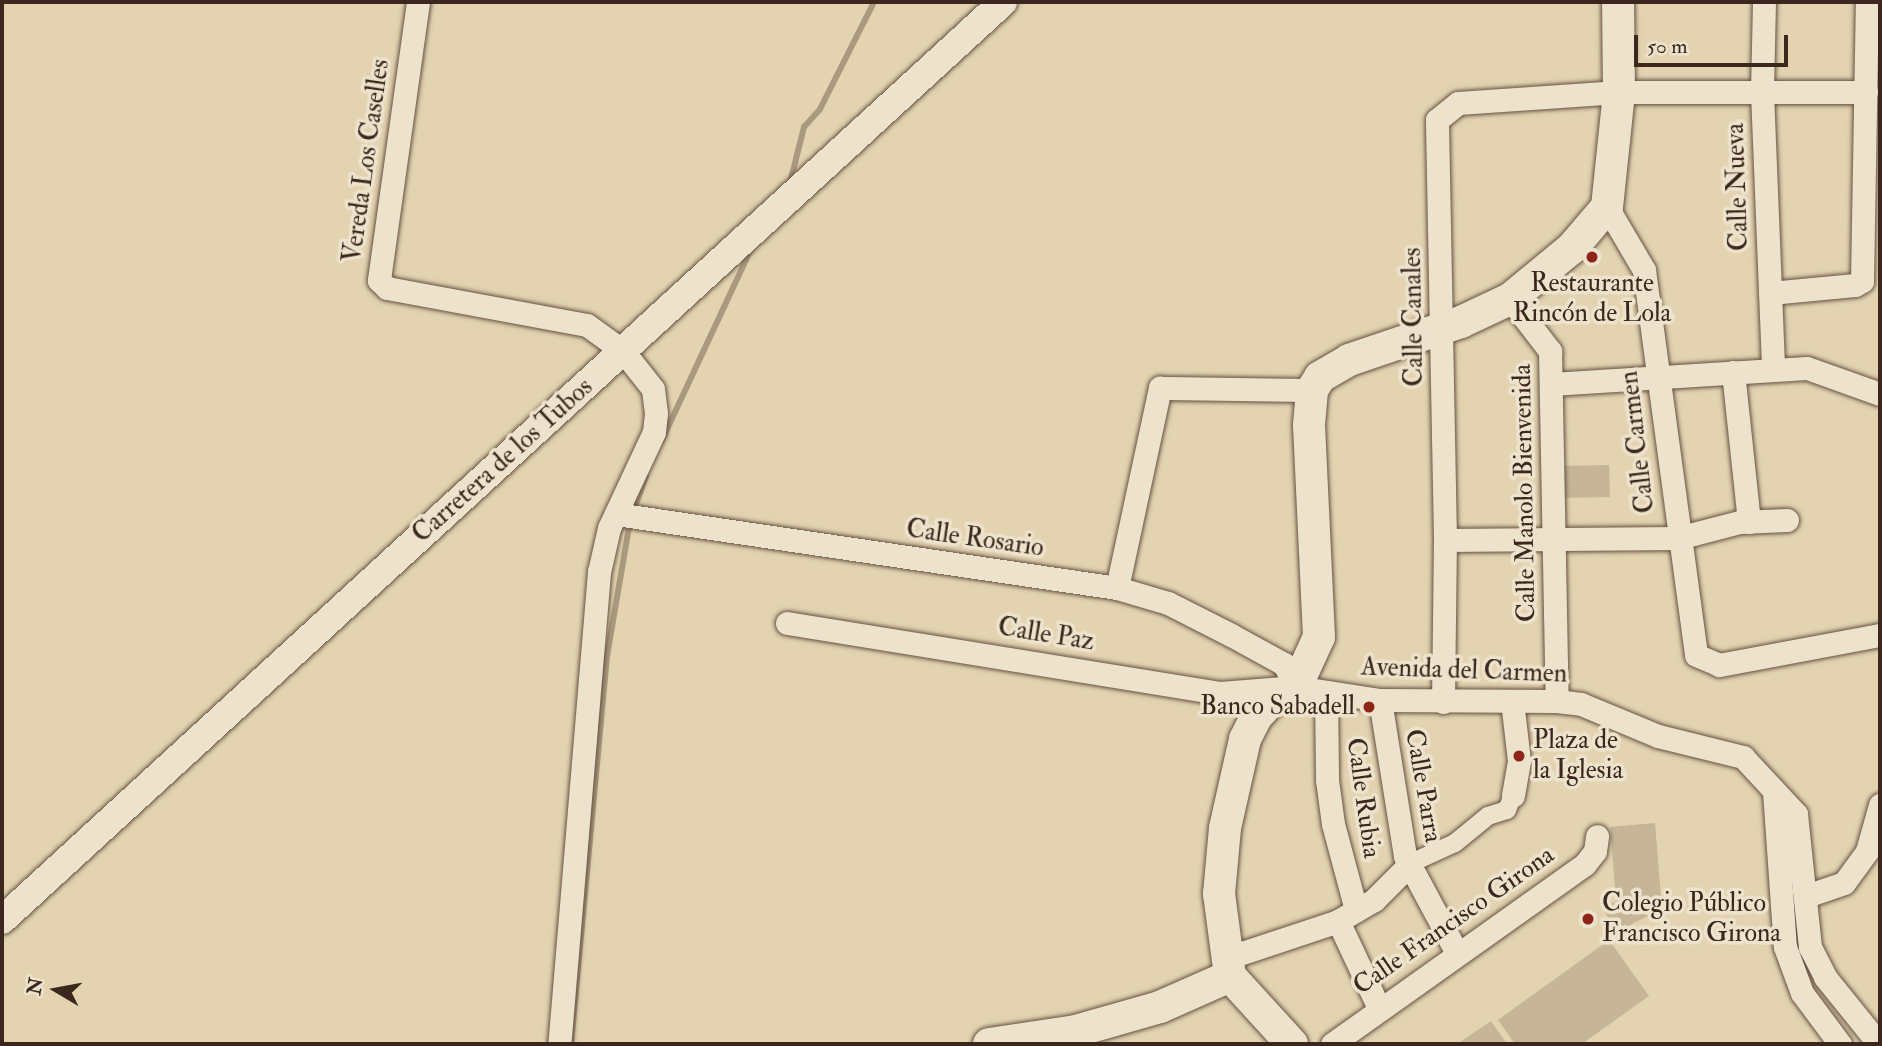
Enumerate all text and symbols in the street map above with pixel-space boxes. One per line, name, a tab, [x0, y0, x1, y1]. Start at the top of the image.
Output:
scale bar	[1637, 21, 1791, 65]
text: 50 m	[1647, 33, 1688, 60]
street label: Vereda Los Caselles	[337, 57, 397, 265]
street label: Calle Nueva	[1720, 123, 1756, 251]
street label: Calle Canales	[1397, 247, 1431, 387]
marker: Restaurante Rincón de Lola	[1584, 249, 1600, 265]
place label: Restaurante Rincón de Lola	[1513, 268, 1671, 330]
street label: Calle Manolo Bienvenida	[1507, 364, 1543, 622]
street label: Calle Carmen	[1614, 369, 1662, 515]
street label: Carretera de los Tubos	[406, 372, 600, 550]
street label: Calle Rosario	[904, 514, 1046, 564]
street label: Calle Paz	[996, 612, 1096, 658]
street label: Avenida del Carmen	[1360, 652, 1568, 690]
place label: Banco Sabadell	[1200, 691, 1355, 723]
marker: Banco Sabadell	[1361, 699, 1377, 715]
place label: Plaza de la Iglesia	[1533, 725, 1623, 786]
street label: Calle Parra	[1398, 727, 1448, 845]
street label: Calle Rubia	[1339, 736, 1387, 860]
marker: Plaza de la Iglesia	[1511, 748, 1527, 764]
street label: Calle Francisco Girona	[1347, 840, 1561, 1002]
place label: Colegio Público Francisco Girona	[1602, 888, 1781, 950]
marker: Colegio Público Francisco Girona	[1580, 911, 1596, 927]
north arrow	[21, 955, 91, 1025]
text: N	[22, 976, 49, 997]

